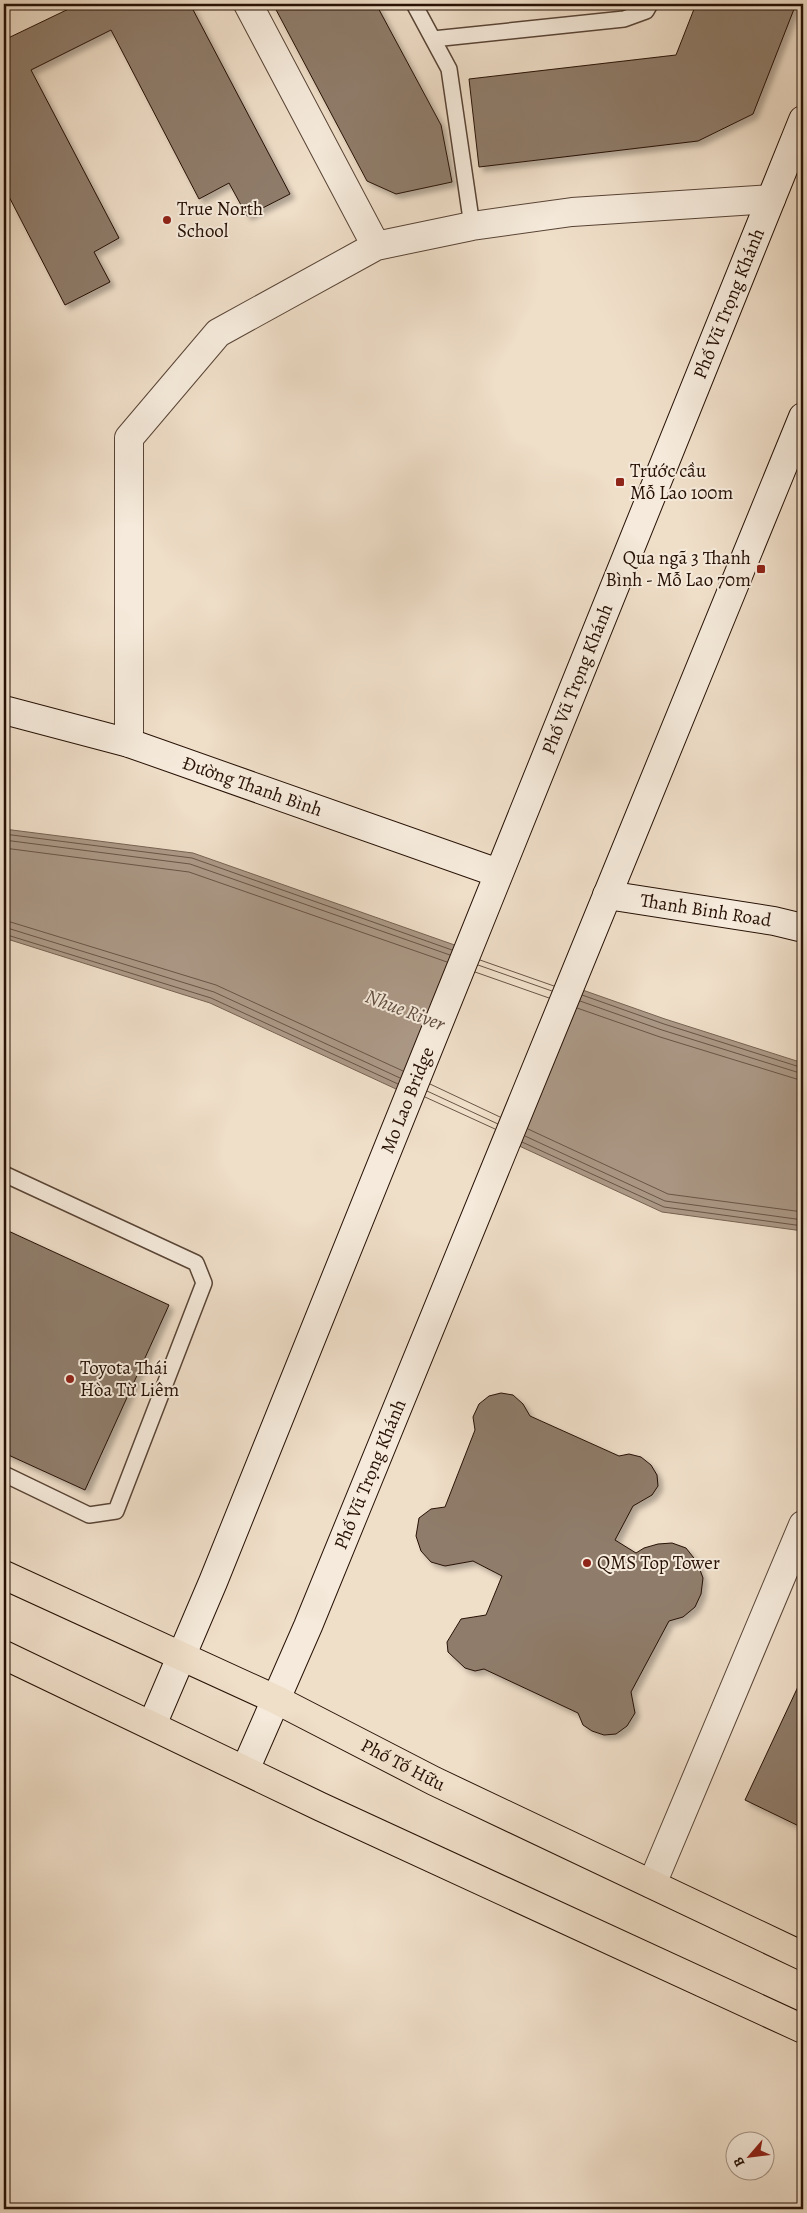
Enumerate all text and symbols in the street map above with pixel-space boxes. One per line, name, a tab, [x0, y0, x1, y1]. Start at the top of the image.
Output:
place label: True North School	[177, 196, 263, 244]
marker: True North School	[161, 214, 173, 226]
street label: Phố Vũ Trọng Khánh	[687, 224, 771, 383]
place label: Trước cầu Mỗ Lao 100m	[630, 458, 733, 506]
marker: Trước cầu Mỗ Lao 100m	[614, 476, 626, 488]
place label: Qua ngã 3 Thanh Bình - Mỗ Lao 70m	[605, 545, 751, 593]
marker: Qua ngã 3 Thanh Bình - Mỗ Lao 70m	[755, 563, 767, 575]
street label: Phố Vũ Trọng Khánh	[535, 600, 619, 758]
street label: Đường Thanh Bình	[179, 750, 326, 823]
street label: Thanh Binh Road	[638, 887, 774, 934]
water label: Nhue River	[361, 983, 450, 1038]
street label: Mo Lao Bridge	[374, 1043, 441, 1157]
place label: Toyota Thái Hòa Từ Liêm	[80, 1355, 180, 1403]
marker: Toyota Thái Hòa Từ Liêm	[64, 1373, 76, 1385]
street label: Phố Vũ Trọng Khánh	[328, 1395, 412, 1554]
place label: QMS Top Tower	[597, 1550, 720, 1576]
marker: QMS Top Tower	[581, 1557, 593, 1569]
street label: Phố Tố Hữu	[356, 1732, 450, 1798]
north arrow	[724, 2130, 774, 2180]
text: B	[728, 2153, 749, 2170]

